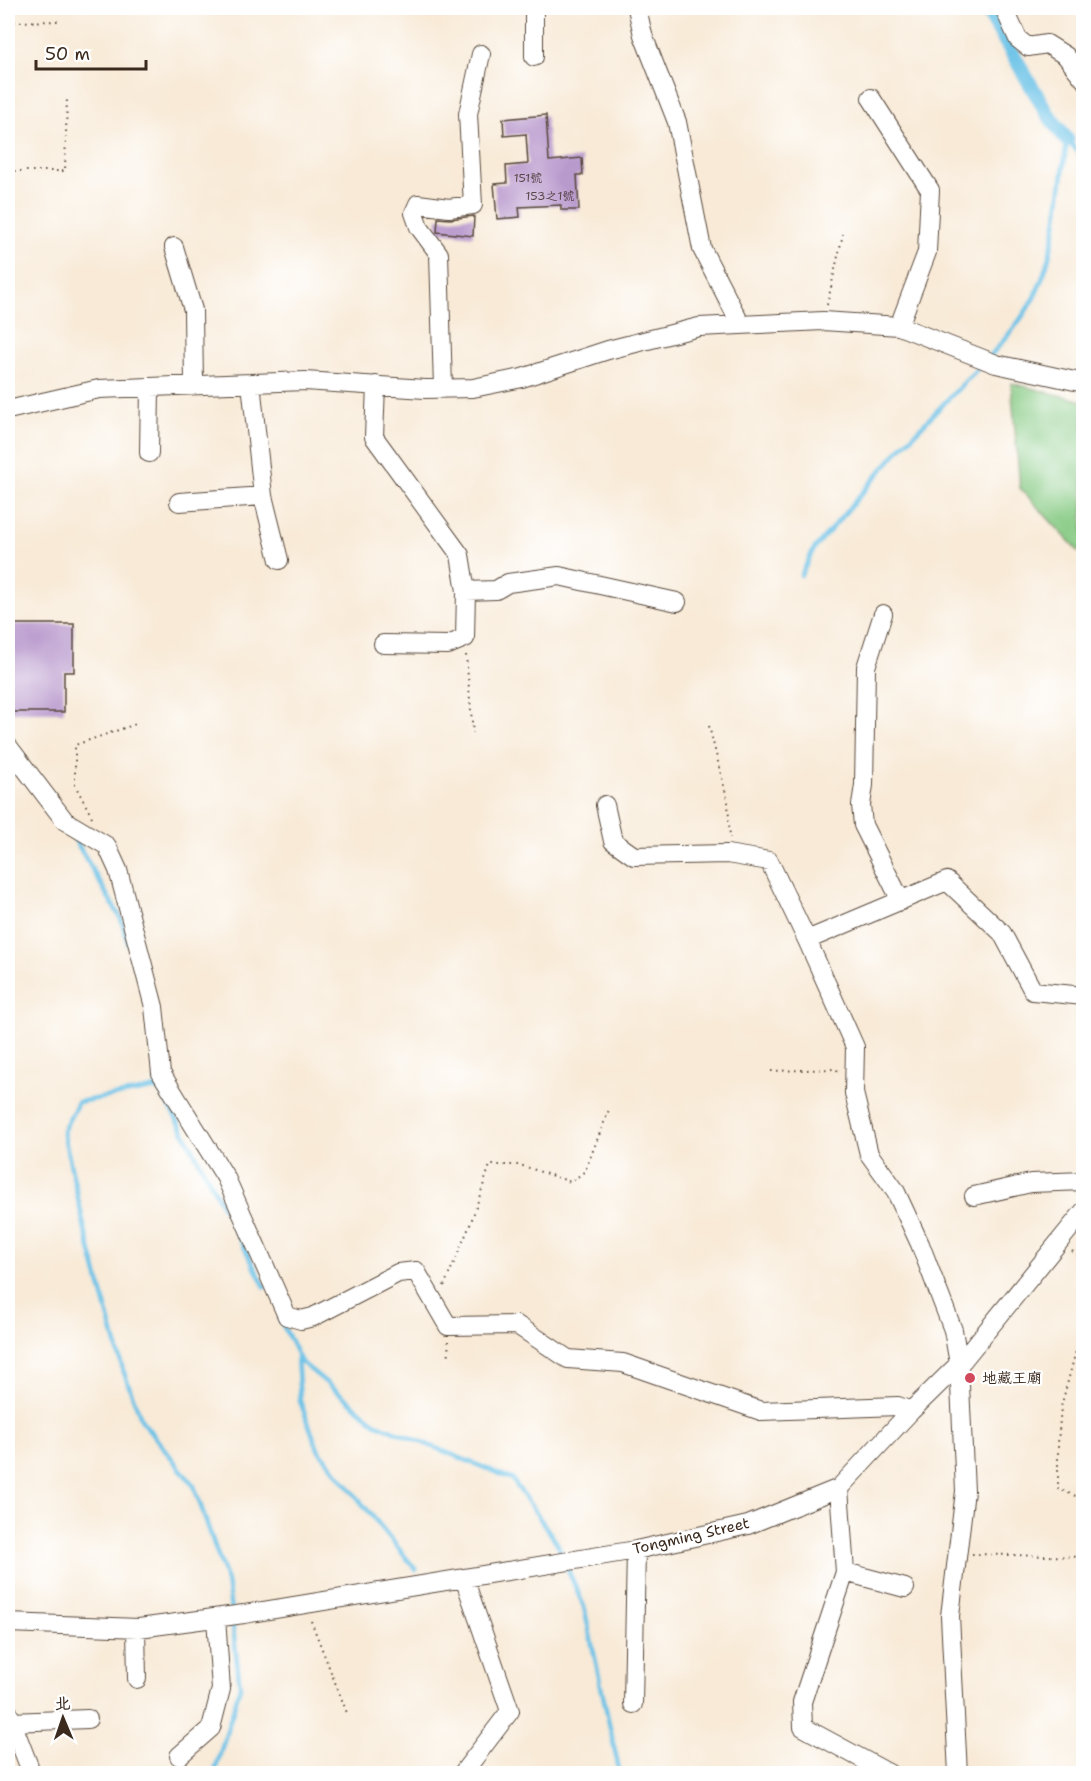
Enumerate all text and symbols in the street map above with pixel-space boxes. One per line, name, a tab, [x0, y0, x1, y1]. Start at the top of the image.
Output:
scale bar	[36, 33, 146, 71]
text: 50 m	[45, 42, 90, 66]
house number: 151號	[514, 170, 542, 186]
house number: 153之1號	[525, 188, 575, 204]
place label: 地藏王廟	[982, 1368, 1042, 1388]
marker: 地藏王廟	[963, 1371, 977, 1385]
street label: Tongming Street	[631, 1513, 751, 1559]
north arrow	[33, 1688, 93, 1748]
text: 北	[54, 1693, 71, 1714]

